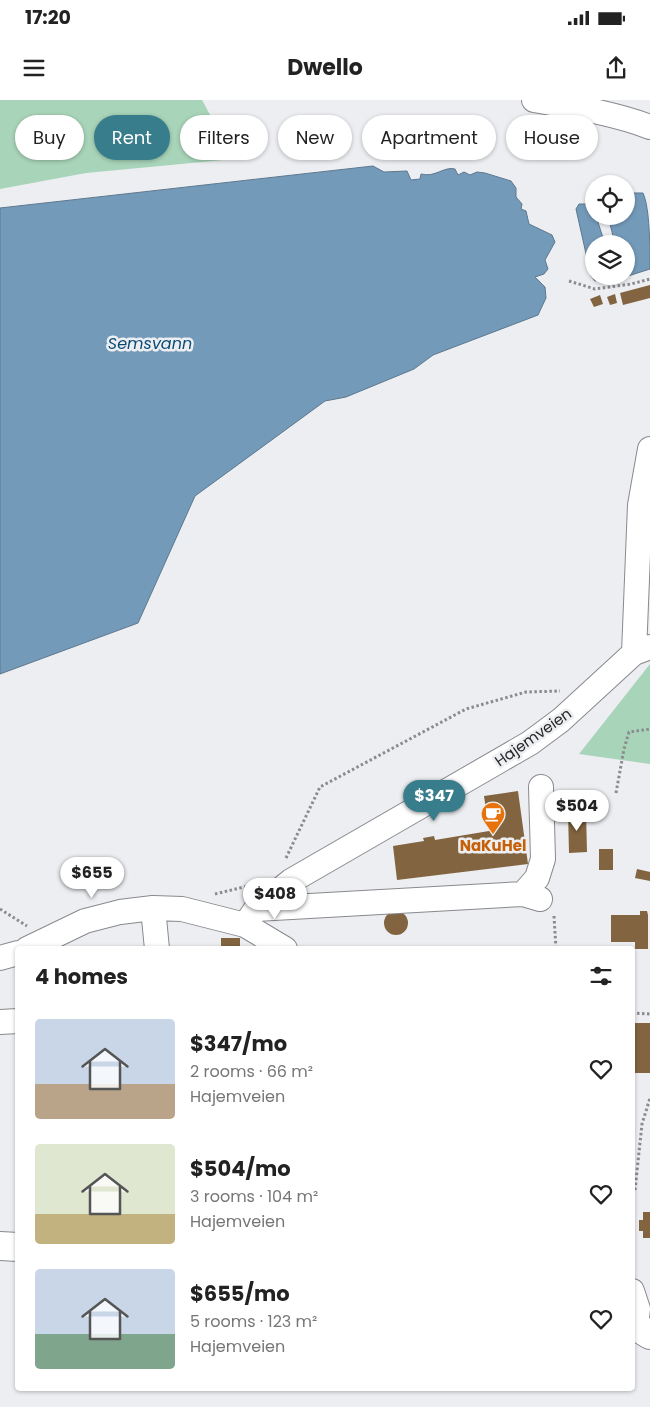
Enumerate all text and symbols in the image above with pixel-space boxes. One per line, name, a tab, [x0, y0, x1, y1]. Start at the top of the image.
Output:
text: 17:20	[25, 4, 71, 31]
text: Dwello	[287, 52, 363, 83]
icon: menu	[20, 54, 48, 82]
icon: share	[602, 54, 630, 82]
chip: Buy	[15, 115, 84, 160]
chip: Rent	[94, 115, 170, 160]
chip: Filters	[180, 115, 268, 160]
chip: New	[278, 115, 352, 160]
chip: Apartment	[362, 115, 496, 160]
chip: House	[506, 115, 598, 160]
map controls	[585, 175, 635, 285]
button: locate	[585, 175, 635, 225]
button: layers	[585, 235, 635, 285]
water label: Semsvann	[108, 332, 192, 355]
street label: Hajemveien	[490, 703, 576, 771]
pin: $347	[404, 780, 464, 822]
text: $347	[414, 784, 454, 807]
pin: $504	[547, 790, 607, 832]
text: $504	[556, 794, 598, 817]
cafe icon: NaKuHel	[480, 801, 506, 835]
place label: NaKuHel	[460, 835, 526, 856]
pin: $655	[62, 856, 122, 899]
text: $655	[71, 861, 113, 884]
pin: $408	[245, 878, 305, 920]
text: $408	[254, 882, 296, 905]
text: 4 homes	[35, 962, 128, 991]
icon: filters	[587, 962, 615, 990]
text: $347/mo	[190, 1029, 287, 1058]
icon: home	[75, 1039, 135, 1099]
icon: heart	[587, 1055, 615, 1083]
text: 2 rooms · 66 m²	[190, 1060, 313, 1083]
text: Hajemveien	[190, 1085, 285, 1108]
text: $504/mo	[190, 1154, 291, 1183]
icon: home	[75, 1164, 135, 1224]
icon: heart	[587, 1180, 615, 1208]
text: 3 rooms · 104 m²	[190, 1185, 318, 1208]
text: Hajemveien	[190, 1210, 285, 1233]
text: $655/mo	[190, 1279, 290, 1308]
icon: home	[75, 1289, 135, 1349]
icon: heart	[587, 1305, 615, 1333]
text: 5 rooms · 123 m²	[190, 1310, 317, 1333]
text: Hajemveien	[190, 1335, 285, 1358]

